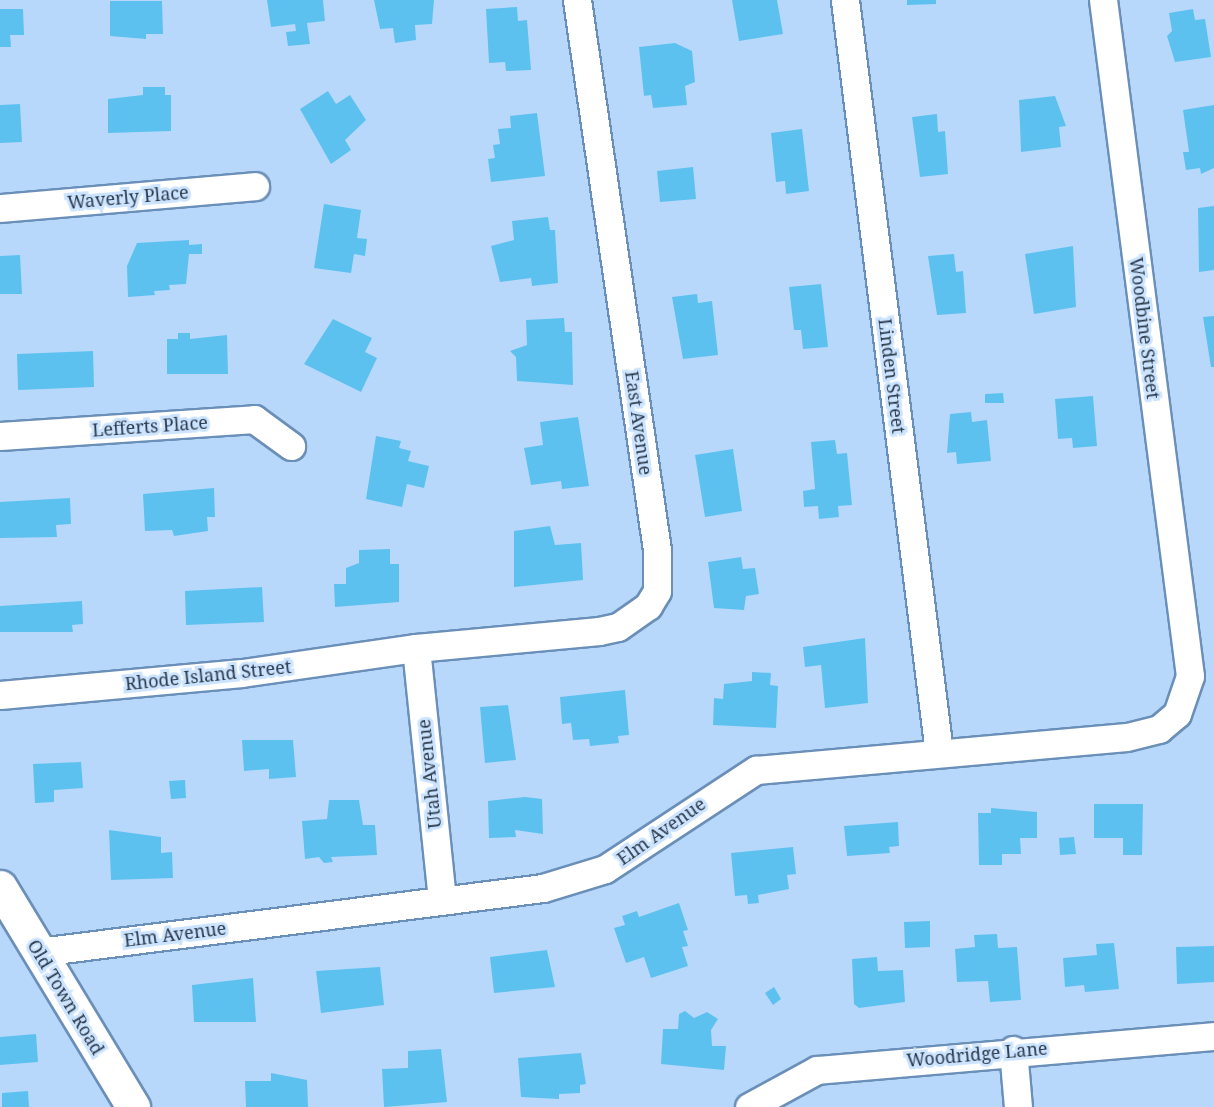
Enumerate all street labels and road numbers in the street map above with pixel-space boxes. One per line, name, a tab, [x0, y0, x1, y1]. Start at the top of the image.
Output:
street label: Waverly Place	[66, 181, 190, 213]
street label: Woodbine Street	[1126, 256, 1164, 400]
street label: Linden Street	[874, 317, 910, 435]
street label: East Avenue	[621, 370, 657, 476]
street label: Lefferts Place	[91, 411, 209, 441]
street label: Rhode Island Street	[124, 656, 292, 694]
street label: Utah Avenue	[413, 718, 445, 830]
street label: Elm Avenue	[613, 793, 709, 869]
street label: Elm Avenue	[123, 917, 227, 951]
street label: Old Town Road	[23, 936, 109, 1058]
street label: Woodridge Lane	[906, 1037, 1048, 1071]

